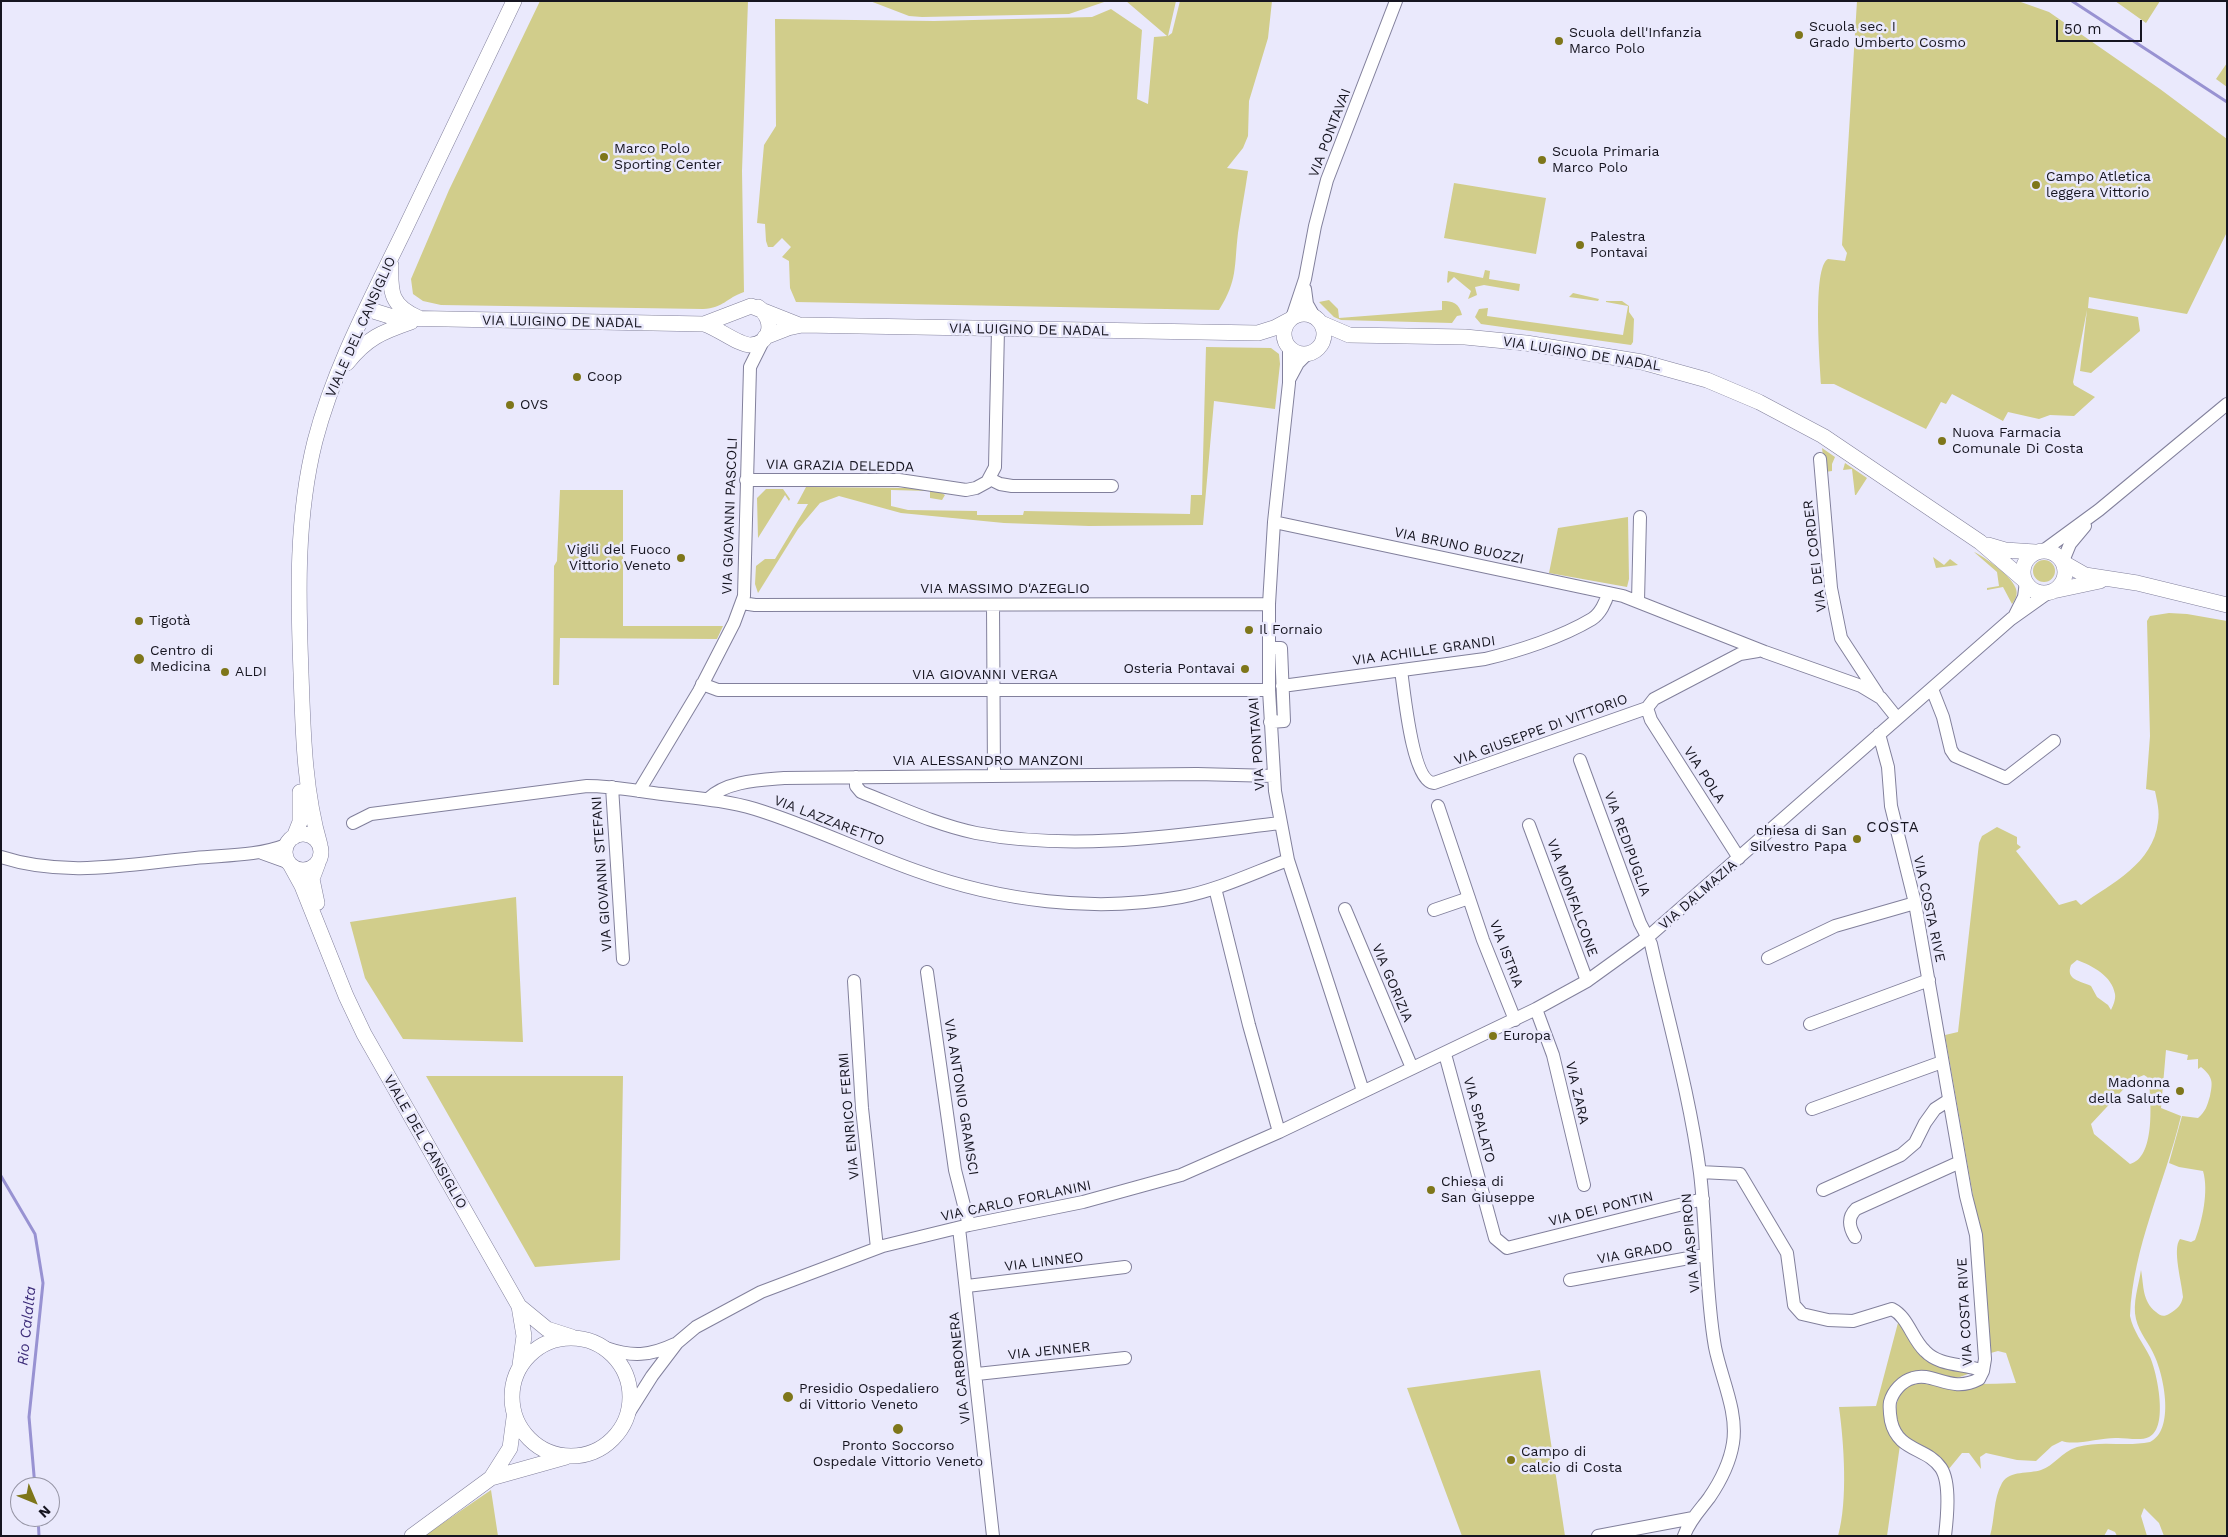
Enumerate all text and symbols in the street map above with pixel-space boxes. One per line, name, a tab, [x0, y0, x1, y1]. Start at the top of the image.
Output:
scale bar	[2058, 10, 2144, 42]
place label: Scuola sec. I Grado Umberto Cosmo	[1809, 19, 1966, 52]
text: 50 m	[2064, 20, 2101, 38]
place label: Scuola dell'Infanzia Marco Polo	[1569, 25, 1702, 58]
marker: Scuola sec. I Grado Umberto Cosmo	[1793, 29, 1805, 41]
marker: Scuola dell'Infanzia Marco Polo	[1553, 35, 1565, 47]
street label: VIA PONTAVAI	[1305, 86, 1355, 180]
place label: Marco Polo Sporting Center	[614, 141, 722, 174]
place label: Scuola Primaria Marco Polo	[1552, 144, 1659, 176]
marker: Marco Polo Sporting Center	[598, 151, 610, 163]
marker: Scuola Primaria Marco Polo	[1536, 154, 1548, 166]
place label: Campo Atletica leggera Vittorio	[2046, 169, 2151, 202]
marker: Campo Atletica leggera Vittorio	[2030, 179, 2042, 191]
place label: Palestra Pontavai	[1590, 229, 1648, 262]
marker: Palestra Pontavai	[1574, 239, 1586, 251]
street label: VIALE DEL CANSIGLIO	[322, 254, 400, 400]
street label: VIA LUIGINO DE NADAL	[482, 312, 642, 332]
street label: VIA LUIGINO DE NADAL	[949, 320, 1109, 340]
street label: VIA LUIGINO DE NADAL	[1502, 333, 1662, 375]
place label: Coop	[587, 369, 622, 385]
marker: Coop	[571, 371, 583, 383]
place label: OVS	[520, 397, 548, 413]
marker: OVS	[504, 399, 516, 411]
place label: Nuova Farmacia Comunale Di Costa	[1952, 425, 2083, 458]
marker: Nuova Farmacia Comunale Di Costa	[1936, 435, 1948, 447]
street label: VIA GIOVANNI PASCOLI	[719, 437, 741, 595]
street label: VIA GRAZIA DELEDDA	[766, 456, 914, 476]
street label: VIA DEI CORDER	[1800, 499, 1830, 613]
street label: VIA BRUNO BUOZZI	[1393, 524, 1525, 568]
place label: Vigili del Fuoco Vittorio Veneto	[567, 542, 671, 574]
marker: Vigili del Fuoco Vittorio Veneto	[675, 552, 687, 564]
street label: VIA MASSIMO D'AZEGLIO	[920, 581, 1090, 597]
place label: Tigotà	[149, 613, 190, 629]
marker: Tigotà	[133, 615, 145, 627]
place label: Il Fornaio	[1259, 622, 1323, 638]
marker: Il Fornaio	[1243, 624, 1255, 636]
street label: VIA ACHILLE GRANDI	[1352, 633, 1496, 669]
place label: Centro di Medicina	[150, 643, 213, 676]
marker: Centro di Medicina	[132, 652, 146, 666]
place label: Osteria Pontavai	[1123, 661, 1235, 677]
marker: Osteria Pontavai	[1239, 663, 1251, 675]
place label: ALDI	[235, 664, 267, 680]
marker: ALDI	[219, 666, 231, 678]
street label: VIA GIOVANNI VERGA	[912, 667, 1058, 683]
street label: VIA GIUSEPPE DI VITTORIO	[1452, 691, 1630, 769]
street label: VIA PONTAVAI	[1245, 697, 1269, 791]
street label: VIA POLA	[1680, 744, 1728, 806]
street label: VIA ALESSANDRO MANZONI	[893, 753, 1083, 769]
street label: VIA REDIPUGLIA	[1600, 789, 1654, 899]
street label: VIA LAZZARETTO	[771, 792, 887, 850]
street label: VIA GIOVANNI STEFANI	[588, 796, 616, 952]
district label: COSTA	[1866, 819, 1920, 837]
place label: chiesa di San Silvestro Papa	[1750, 823, 1847, 856]
marker: chiesa di San Silvestro Papa	[1851, 833, 1863, 845]
street label: VIA MONFALCONE	[1543, 837, 1601, 959]
street label: VIA COSTA RIVE	[1910, 854, 1948, 964]
street label: VIA DALMAZIA	[1655, 857, 1741, 933]
street label: VIA ISTRIA	[1485, 918, 1527, 990]
street label: VIA GORIZIA	[1368, 941, 1416, 1025]
street label: VIA ANTONIO GRAMSCI	[940, 1017, 982, 1177]
place label: Europa	[1503, 1028, 1551, 1044]
marker: Europa	[1487, 1030, 1499, 1042]
street label: VIA ENRICO FERMI	[835, 1052, 863, 1180]
street label: VIA ZARA	[1562, 1060, 1592, 1126]
street label: VIALE DEL CANSIGLIO	[380, 1072, 470, 1212]
street label: VIA SPALATO	[1459, 1075, 1499, 1165]
place label: Madonna della Salute	[2088, 1075, 2170, 1108]
marker: Madonna della Salute	[2174, 1085, 2186, 1097]
place label: Chiesa di San Giuseppe	[1441, 1174, 1535, 1206]
street label: VIA CARLO FORLANINI	[939, 1177, 1093, 1225]
marker: Chiesa di San Giuseppe	[1425, 1184, 1437, 1196]
street label: VIA DEI PONTIN	[1547, 1188, 1655, 1230]
street label: VIA MASPIRON	[1678, 1192, 1704, 1294]
street label: VIA GRADO	[1596, 1238, 1674, 1268]
street label: VIA LINNEO	[1004, 1249, 1084, 1275]
street label: VIA COSTA RIVE	[1954, 1257, 1976, 1367]
water label: Rio Calalta	[14, 1285, 40, 1367]
street label: VIA CARBONERA	[946, 1311, 974, 1425]
street label: VIA JENNER	[1007, 1338, 1091, 1364]
place label: Presidio Ospedaliero di Vittorio Veneto	[799, 1381, 939, 1414]
marker: Presidio Ospedaliero di Vittorio Veneto	[781, 1390, 795, 1404]
marker: Pronto Soccorso Ospedale Vittorio Veneto	[891, 1422, 905, 1436]
place label: Pronto Soccorso Ospedale Vittorio Veneto	[813, 1438, 983, 1470]
place label: Campo di calcio di Costa	[1521, 1444, 1622, 1476]
marker: Campo di calcio di Costa	[1505, 1454, 1517, 1466]
north arrow	[10, 1477, 60, 1527]
text: N	[36, 1503, 54, 1521]

